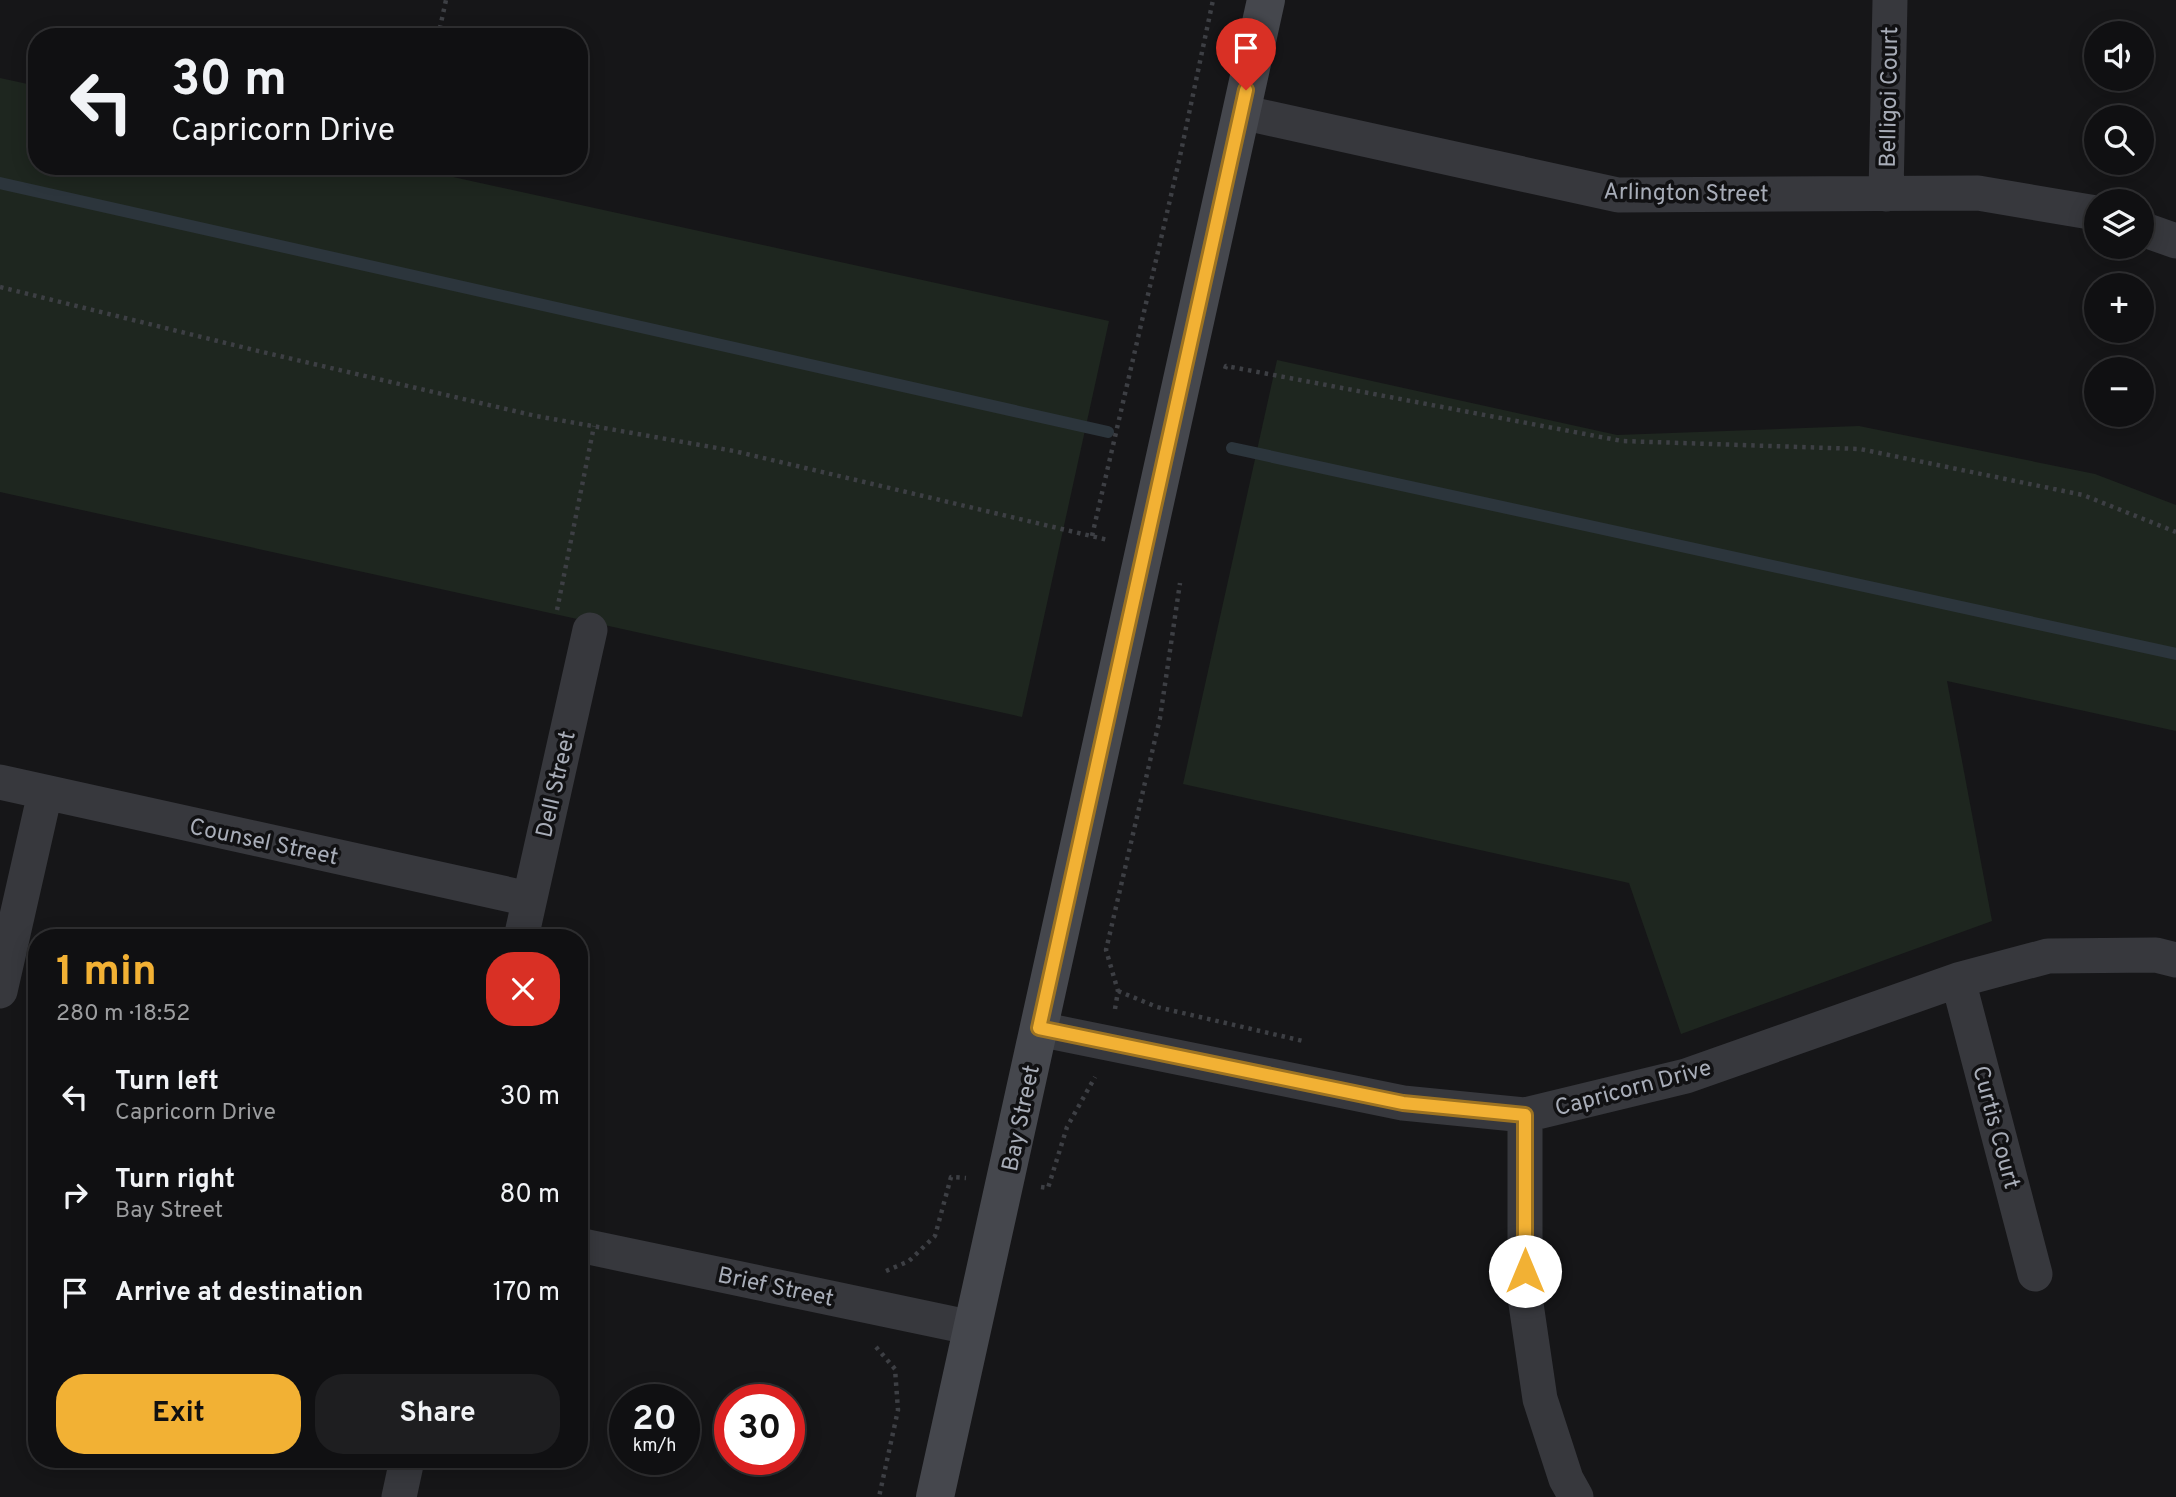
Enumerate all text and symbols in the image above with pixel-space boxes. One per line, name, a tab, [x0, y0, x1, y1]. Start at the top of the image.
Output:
pin	[1216, 18, 1276, 90]
map controls	[2084, 21, 2154, 427]
button: sound	[2084, 21, 2154, 91]
street label: Belligoi Court	[1875, 26, 1906, 168]
icon: arrive	[1227, 29, 1265, 67]
text: 30 m	[171, 51, 287, 113]
icon: left	[56, 56, 147, 147]
button: search	[2084, 105, 2154, 175]
text: Capricorn Drive	[171, 112, 395, 152]
street label: Arlington Street	[1603, 179, 1769, 210]
button: layers	[2084, 189, 2154, 259]
button: +	[2084, 273, 2154, 343]
button: −	[2084, 357, 2154, 427]
street label: Dell Street	[531, 728, 584, 841]
street label: Counsel Street	[186, 814, 341, 873]
text: 1 min	[56, 947, 157, 1000]
button: close	[486, 952, 560, 1026]
text: 280 m · 18:52	[56, 1000, 190, 1029]
street label: Capricorn Drive	[1552, 1055, 1715, 1124]
street label: Bay Street	[997, 1063, 1048, 1174]
street label: Curtis Court	[1964, 1063, 2025, 1192]
text: Turn left	[115, 1066, 219, 1099]
icon: left	[56, 1078, 94, 1116]
text: 30 m	[500, 1081, 560, 1114]
text: Capricorn Drive	[115, 1099, 276, 1128]
text: Turn right	[115, 1164, 235, 1197]
icon: right	[56, 1176, 94, 1214]
text: 80 m	[500, 1179, 560, 1212]
text: Bay Street	[115, 1197, 223, 1226]
position arrow	[1488, 1234, 1562, 1308]
street label: Brief Street	[715, 1262, 836, 1315]
icon: arrive	[56, 1274, 94, 1312]
text: Arrive at destination	[115, 1277, 363, 1310]
text: 170 m	[493, 1277, 560, 1310]
button: Exit	[56, 1374, 301, 1454]
button: Share	[315, 1374, 560, 1454]
speed limit sign: 30	[714, 1384, 805, 1475]
text: 20	[632, 1398, 677, 1442]
text: km/h	[633, 1435, 676, 1458]

